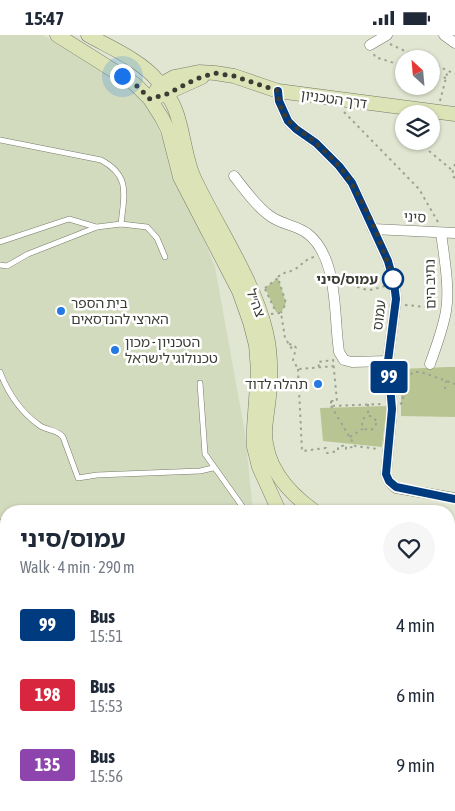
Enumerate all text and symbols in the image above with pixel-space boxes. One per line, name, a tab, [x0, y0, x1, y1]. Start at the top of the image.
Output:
text: 15:47	[25, 7, 64, 29]
north arrow	[395, 50, 440, 95]
map controls	[395, 50, 440, 150]
your location	[110, 64, 135, 89]
street label: דרך הטכניון	[300, 86, 368, 112]
button: layers	[395, 105, 440, 150]
street label: סיני	[403, 208, 427, 226]
street label: נתיב הים	[422, 259, 438, 309]
marker: עמוס/סיני	[382, 268, 404, 290]
place label: עמוס/סיני	[316, 271, 378, 287]
street label: צה״ל	[243, 287, 269, 320]
place label: בית הספר הארצי להנדסאים	[71, 295, 169, 327]
street label: עמוס	[369, 299, 389, 331]
marker: בית הספר הארצי להנדסאים	[55, 305, 67, 317]
place label: הטכניון - מכון טכנולוגי לישראל	[125, 334, 218, 366]
marker: הטכניון - מכון טכנולוגי לישראל	[109, 344, 121, 356]
line badge: 99	[366, 361, 412, 393]
text: 99	[381, 366, 397, 387]
place label: תהלה לדוד	[245, 376, 308, 392]
marker: תהלה לדוד	[312, 378, 324, 390]
button: heart	[383, 522, 435, 574]
text: עמוס/סיני	[20, 525, 126, 552]
text: Walk · 4 min · 290 m	[20, 558, 134, 576]
text: Bus	[90, 605, 115, 627]
text: 99	[39, 614, 56, 635]
text: 4 min	[396, 614, 435, 636]
text: 15:51	[90, 627, 123, 645]
text: Bus	[90, 675, 115, 697]
text: 198	[35, 684, 60, 705]
text: 6 min	[396, 684, 435, 706]
text: 15:53	[90, 697, 123, 715]
text: Bus	[90, 745, 115, 767]
text: 135	[35, 754, 60, 775]
text: 9 min	[396, 754, 435, 776]
text: 15:56	[90, 767, 123, 785]

